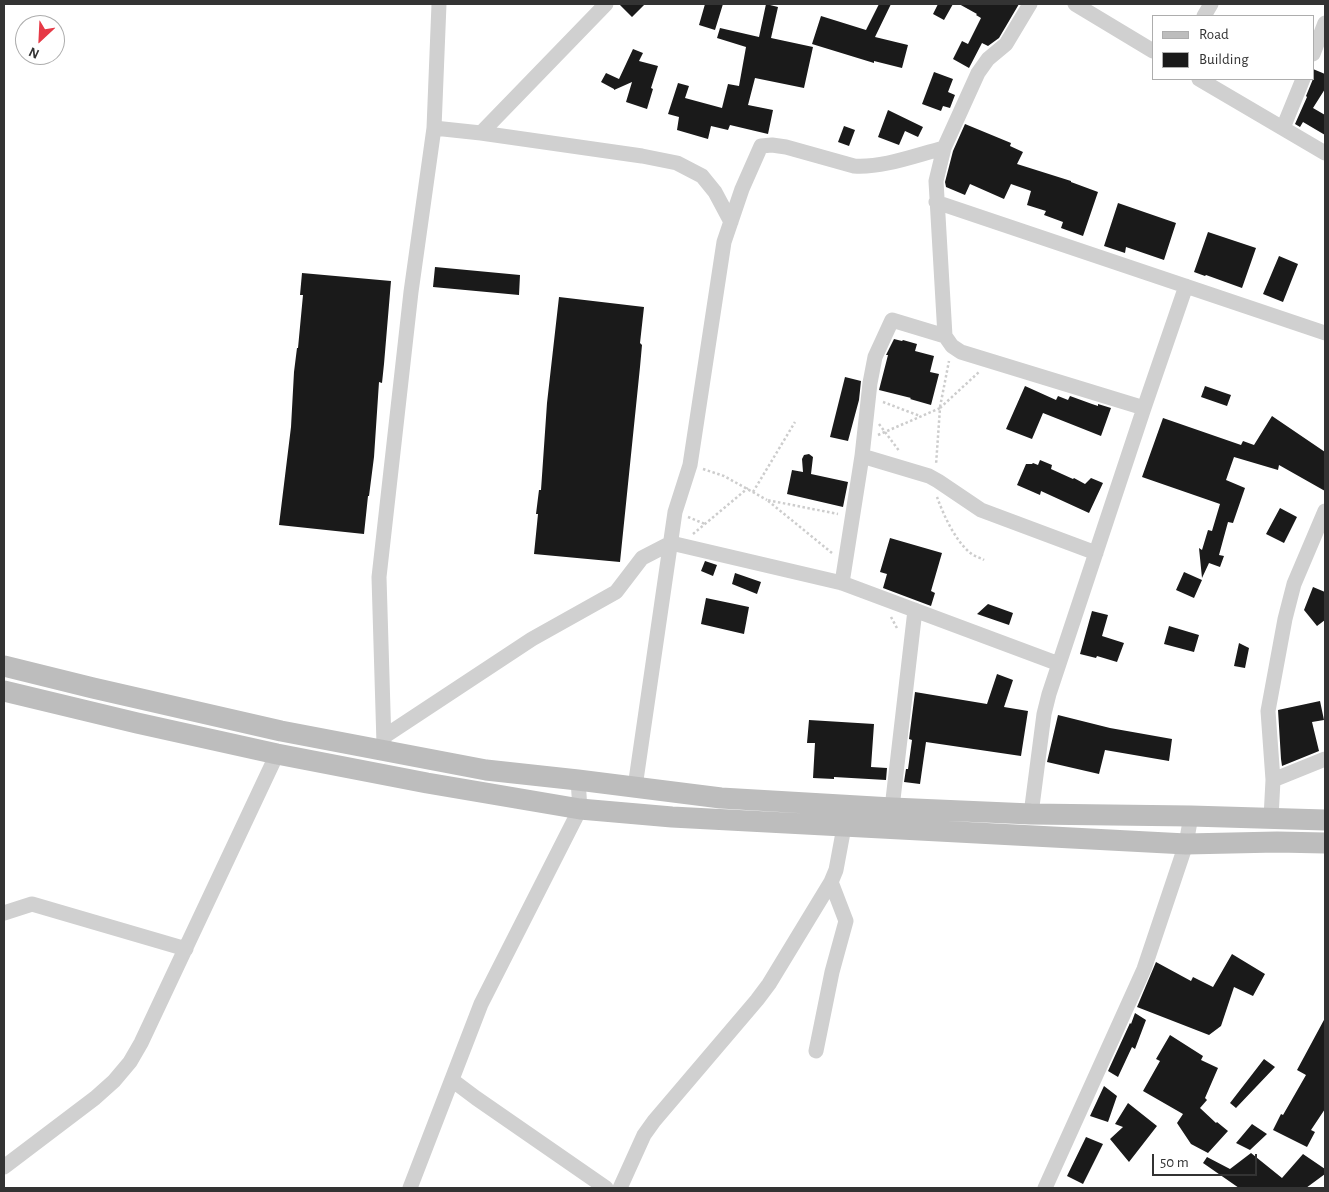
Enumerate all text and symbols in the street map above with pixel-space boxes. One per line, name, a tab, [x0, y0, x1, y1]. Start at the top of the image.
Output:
north arrow	[15, 15, 65, 65]
legend	[1152, 15, 1314, 80]
text: Road	[1199, 27, 1229, 42]
text: N	[27, 44, 41, 61]
text: Building	[1199, 52, 1249, 67]
scale bar	[1154, 1144, 1259, 1176]
text: 50 m	[1160, 1155, 1189, 1170]

